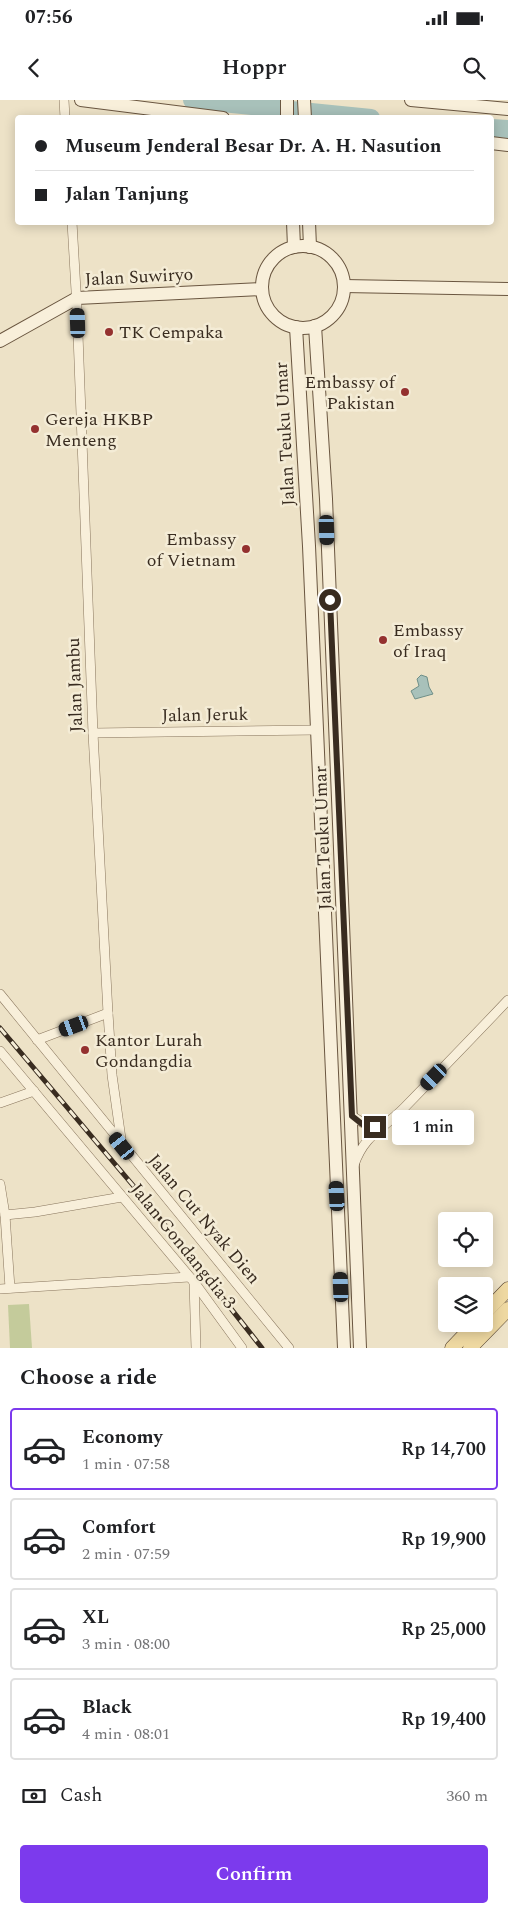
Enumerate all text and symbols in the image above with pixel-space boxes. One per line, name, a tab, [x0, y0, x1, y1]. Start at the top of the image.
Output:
text: 07:56	[25, 3, 73, 32]
text: Hoppr	[222, 51, 286, 84]
icon: back	[20, 54, 48, 82]
icon: search	[460, 54, 488, 82]
text: Museum Jenderal Besar Dr. A. H. Nasution	[65, 132, 442, 161]
text: Jalan Tanjung	[65, 180, 189, 209]
street label: Jalan Suwiryo	[84, 261, 194, 293]
car	[69, 308, 86, 338]
place label: TK Cempaka	[119, 319, 224, 346]
marker: TK Cempaka	[103, 326, 115, 338]
street label: Jalan Teuku Umar	[268, 361, 302, 507]
place label: Embassy of Pakistan	[305, 369, 397, 417]
marker: Embassy of Pakistan	[399, 386, 411, 398]
place label: Gereja HKBP Menteng	[45, 406, 153, 454]
marker: Gereja HKBP Menteng	[29, 423, 41, 435]
car	[318, 515, 335, 545]
place label: Embassy of Vietnam	[147, 526, 237, 574]
marker: Embassy of Vietnam	[240, 543, 252, 555]
route start	[319, 589, 341, 611]
place label: Embassy of Iraq	[393, 617, 464, 665]
marker: Embassy of Iraq	[377, 634, 389, 646]
street label: Jalan Jambu	[60, 637, 90, 733]
street label: Jalan Jeruk	[161, 701, 249, 729]
street label: Jalan Teuku Umar	[307, 765, 339, 911]
car	[57, 1014, 90, 1038]
place label: Kantor Lurah Gondangdia	[95, 1027, 203, 1075]
marker: Kantor Lurah Gondangdia	[79, 1044, 91, 1056]
car	[418, 1061, 449, 1093]
callout: 1 min	[392, 1110, 475, 1144]
text: 1 min	[412, 1115, 454, 1139]
route end	[364, 1116, 386, 1138]
car	[106, 1130, 137, 1162]
street label: Jalan Cut Nyak Dien	[141, 1148, 267, 1290]
street label: Jalan Gondangdia 3	[124, 1177, 242, 1315]
car	[328, 1181, 345, 1211]
map controls	[438, 1212, 493, 1332]
button: locate	[438, 1212, 493, 1267]
car	[332, 1272, 349, 1302]
button: layers	[438, 1277, 493, 1332]
text: Choose a ride	[20, 1361, 157, 1394]
text: Economy	[82, 1423, 163, 1452]
icon: car	[22, 1427, 67, 1472]
text: Rp 14,700	[401, 1435, 486, 1464]
text: 1 min · 07:58	[82, 1452, 170, 1476]
text: Comfort	[82, 1513, 156, 1542]
icon: car	[22, 1517, 67, 1562]
text: Rp 19,900	[401, 1525, 486, 1554]
text: 2 min · 07:59	[82, 1542, 170, 1566]
text: XL	[82, 1603, 109, 1632]
icon: car	[22, 1607, 67, 1652]
text: Rp 25,000	[401, 1615, 486, 1644]
text: 3 min · 08:00	[82, 1632, 170, 1656]
text: Black	[82, 1693, 132, 1722]
icon: car	[22, 1697, 67, 1742]
text: Rp 19,400	[401, 1705, 486, 1734]
text: 4 min · 08:01	[82, 1722, 170, 1746]
text: Cash	[60, 1781, 102, 1810]
icon: cash	[20, 1782, 48, 1810]
text: 360 m	[446, 1784, 488, 1808]
button: Confirm	[20, 1845, 488, 1903]

